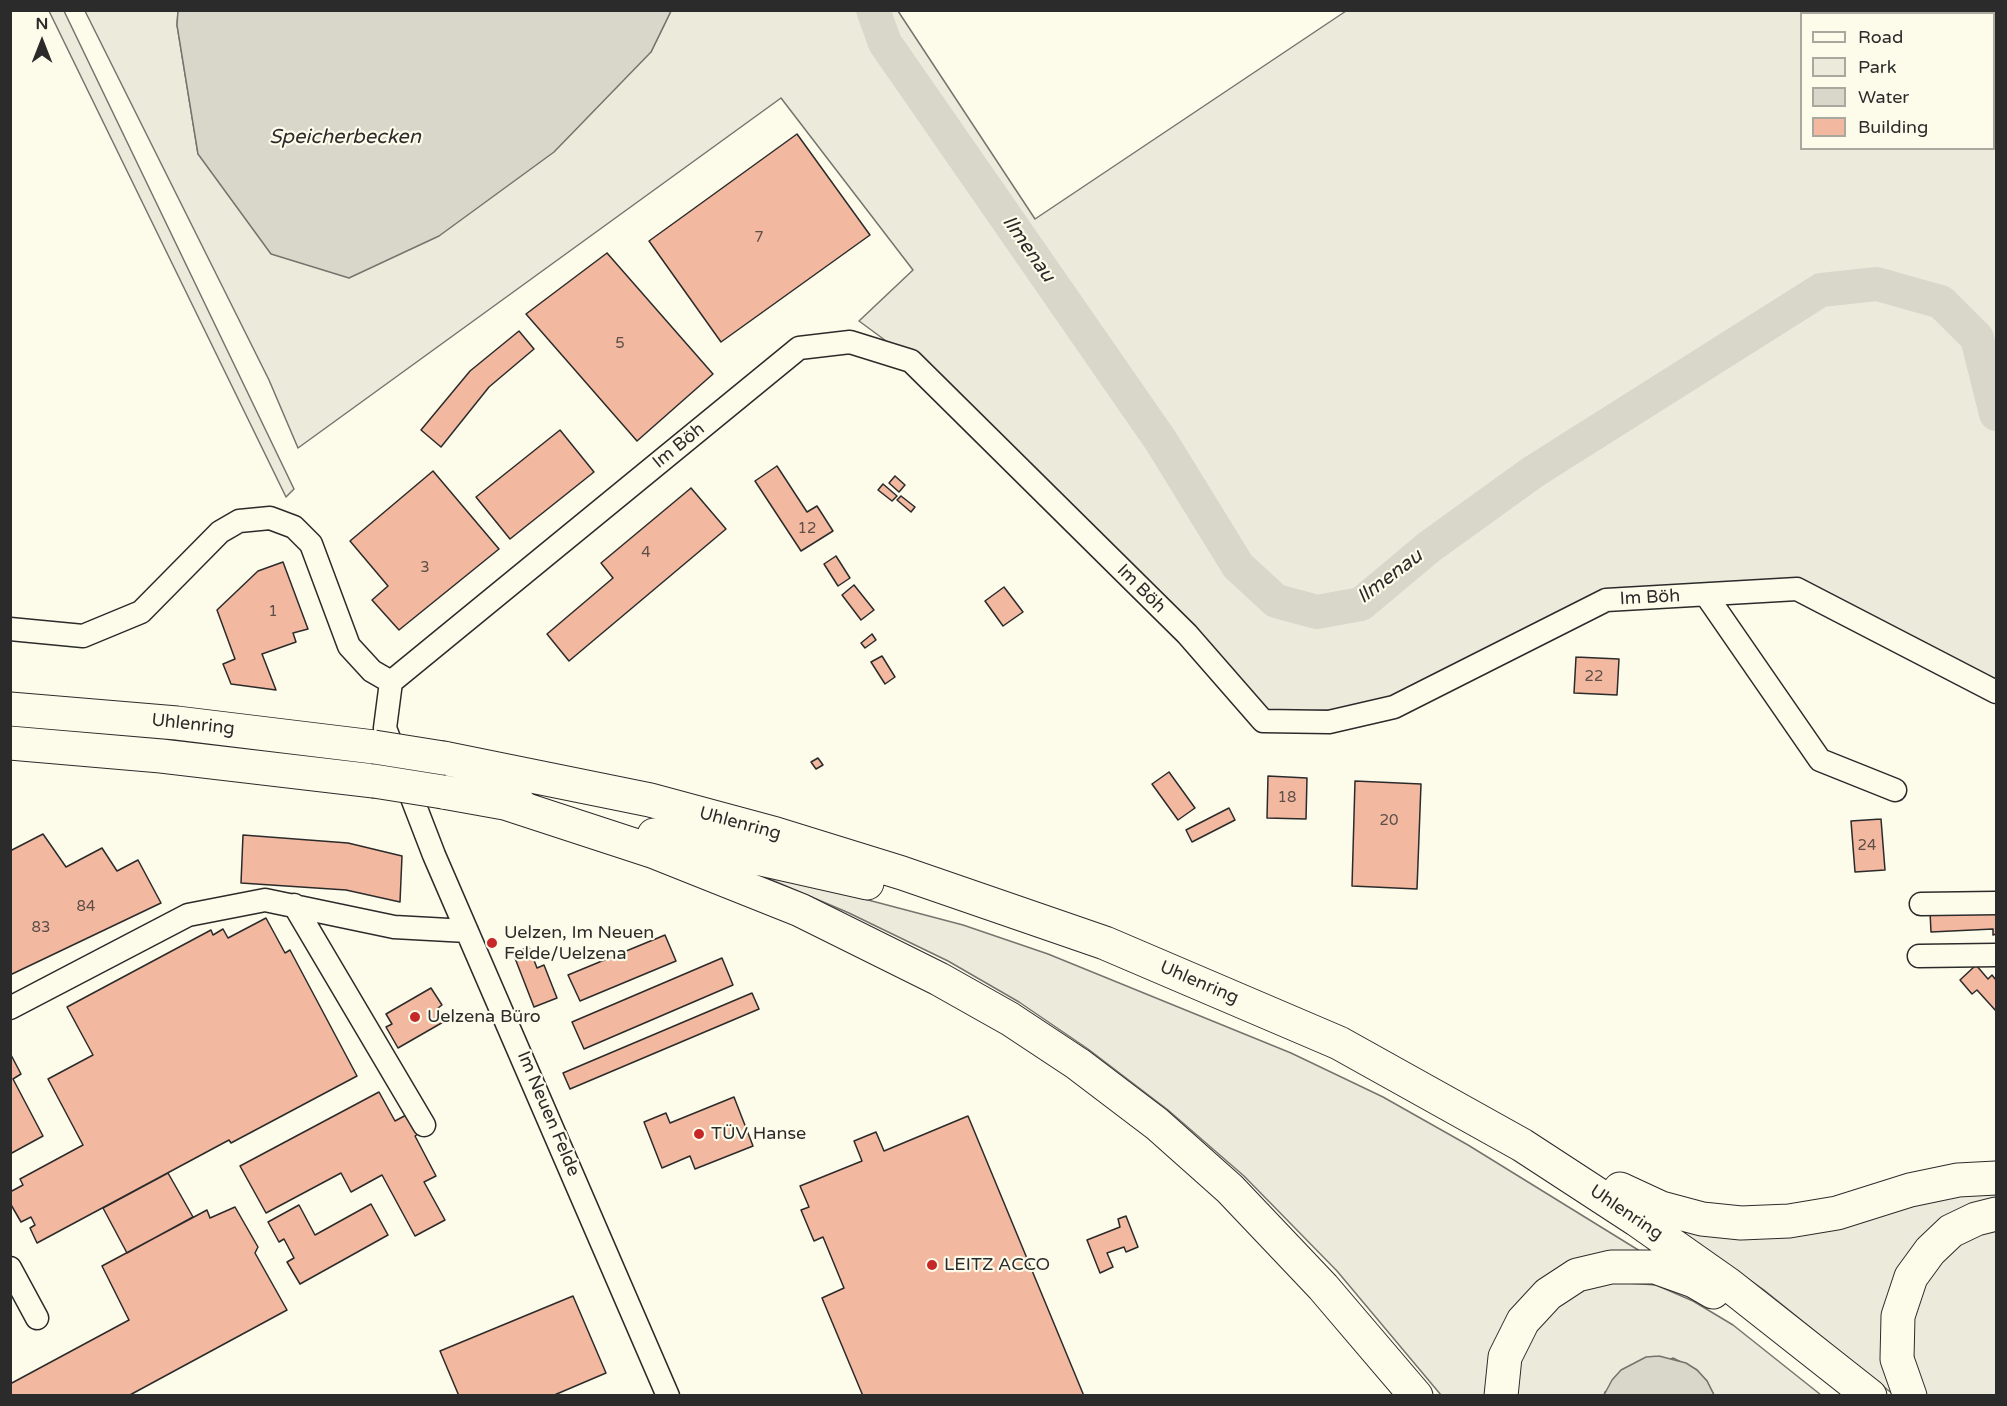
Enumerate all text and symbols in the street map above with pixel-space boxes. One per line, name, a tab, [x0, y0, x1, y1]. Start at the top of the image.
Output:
north arrow	[12, 12, 72, 72]
legend	[1800, 12, 1995, 150]
text: N	[36, 14, 48, 34]
text: Road	[1858, 26, 1903, 48]
text: Park	[1858, 56, 1896, 78]
text: Water	[1858, 86, 1909, 108]
text: Building	[1858, 116, 1928, 138]
water label: Speicherbecken	[269, 126, 421, 150]
water label: Ilmenau	[996, 211, 1060, 287]
house number: 7	[754, 229, 764, 247]
house number: 5	[615, 335, 625, 353]
street label: Im Böh	[649, 419, 709, 473]
house number: 12	[798, 520, 816, 538]
house number: 4	[641, 544, 651, 562]
water label: Ilmenau	[1353, 545, 1427, 609]
house number: 3	[420, 559, 430, 577]
street label: Im Böh	[1112, 560, 1170, 618]
street label: Im Böh	[1619, 586, 1681, 610]
house number: 1	[268, 603, 278, 621]
house number: 22	[1585, 668, 1603, 686]
street label: Uhlenring	[150, 710, 236, 740]
house number: 18	[1278, 789, 1296, 807]
street label: Uhlenring	[697, 803, 783, 845]
house number: 20	[1380, 812, 1398, 830]
house number: 24	[1858, 837, 1876, 855]
house number: 84	[77, 898, 95, 916]
house number: 83	[32, 919, 50, 937]
place label: Uelzen, Im Neuen Felde/Uelzena	[504, 922, 654, 964]
marker: Uelzen, Im Neuen Felde/Uelzena	[485, 936, 499, 950]
street label: Uhlenring	[1156, 957, 1242, 1009]
place label: Uelzena Büro	[427, 1006, 541, 1028]
marker: Uelzena Büro	[408, 1010, 422, 1024]
street label: Im Neuen Felde	[512, 1048, 584, 1180]
place label: TÜV Hanse	[711, 1123, 806, 1145]
marker: TÜV Hanse	[692, 1127, 706, 1141]
street label: Uhlenring	[1585, 1181, 1667, 1245]
place label: LEITZ ACCO	[944, 1254, 1050, 1276]
marker: LEITZ ACCO	[925, 1258, 939, 1272]

